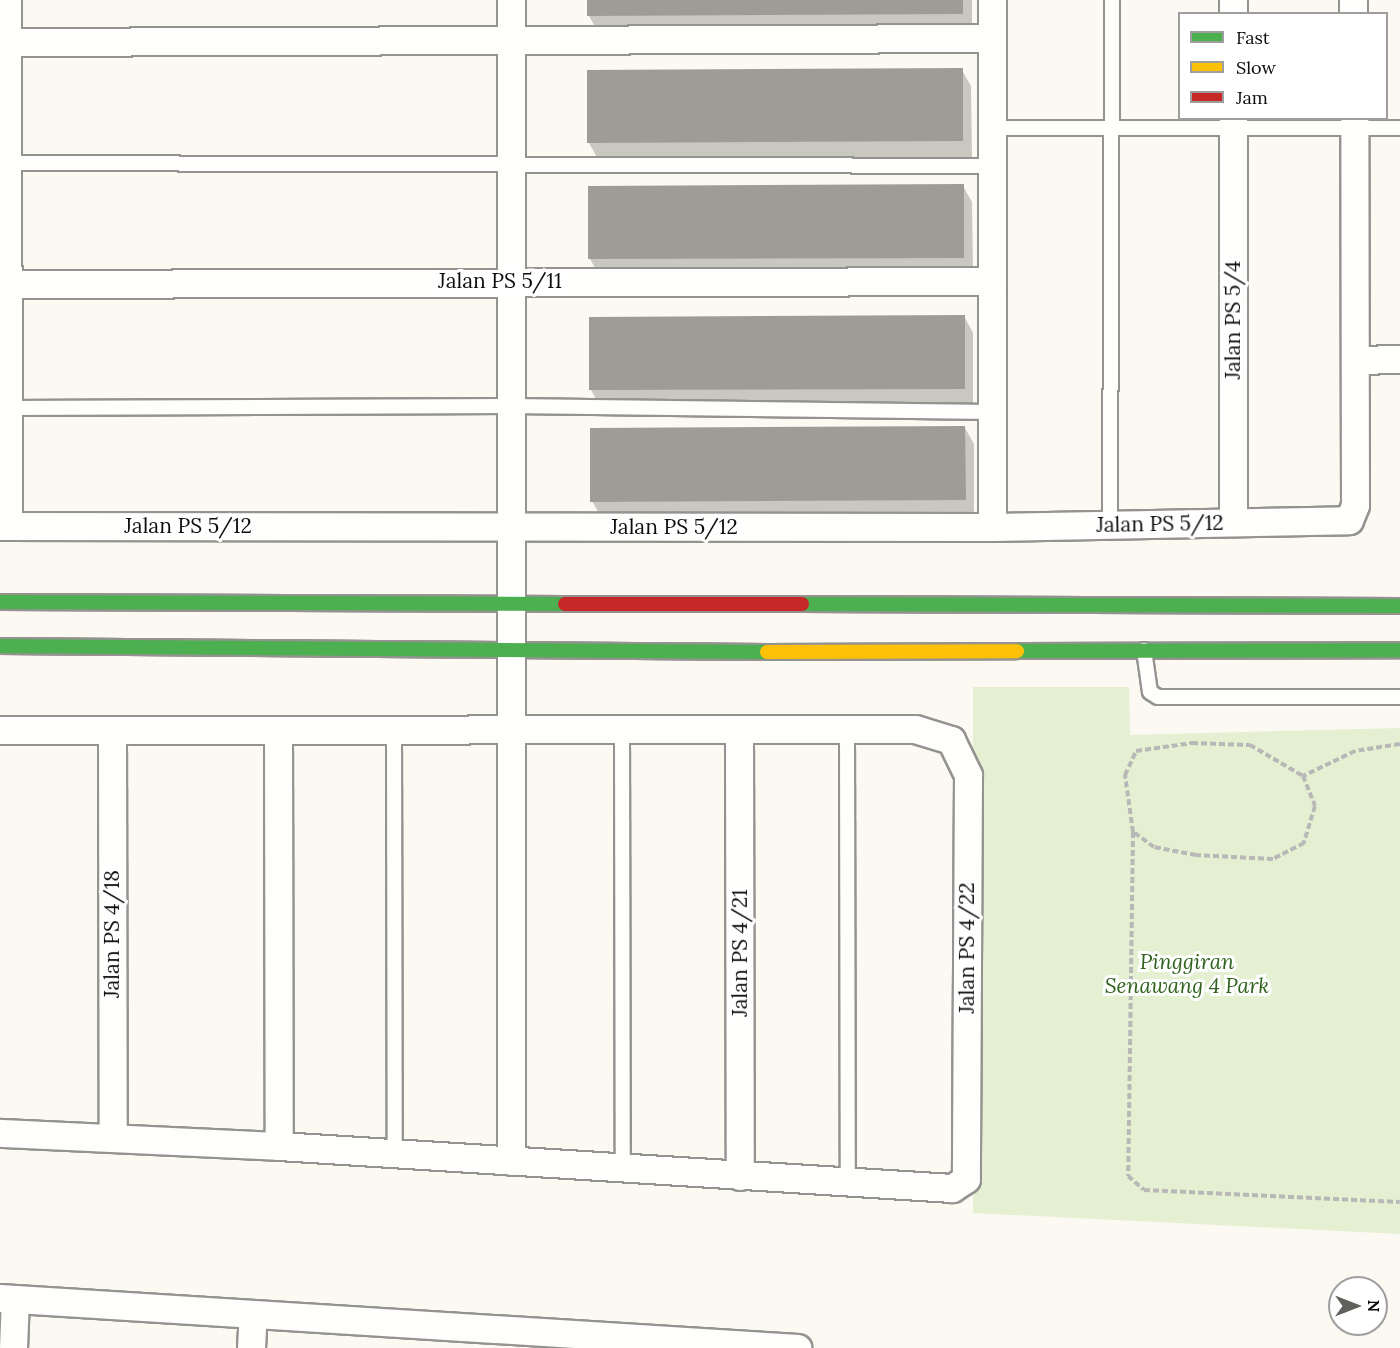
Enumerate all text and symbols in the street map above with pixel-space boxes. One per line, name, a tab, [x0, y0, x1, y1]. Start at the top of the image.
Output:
legend	[1178, 12, 1388, 120]
text: Fast	[1236, 26, 1270, 49]
text: Slow	[1236, 56, 1276, 79]
text: Jam	[1236, 86, 1268, 109]
street label: Jalan PS 5/4	[1220, 261, 1246, 379]
street label: Jalan PS 5/11	[438, 268, 562, 294]
street label: Jalan PS 5/12	[1096, 510, 1224, 538]
street label: Jalan PS 5/12	[124, 513, 252, 539]
street label: Jalan PS 5/12	[610, 514, 738, 540]
street label: Jalan PS 4/18	[99, 870, 125, 998]
street label: Jalan PS 4/22	[954, 882, 980, 1014]
street label: Jalan PS 4/21	[727, 889, 753, 1017]
park label: Pinggiran Senawang 4 Park	[1105, 949, 1269, 999]
north arrow	[1328, 1276, 1388, 1336]
text: N	[1364, 1300, 1384, 1312]

